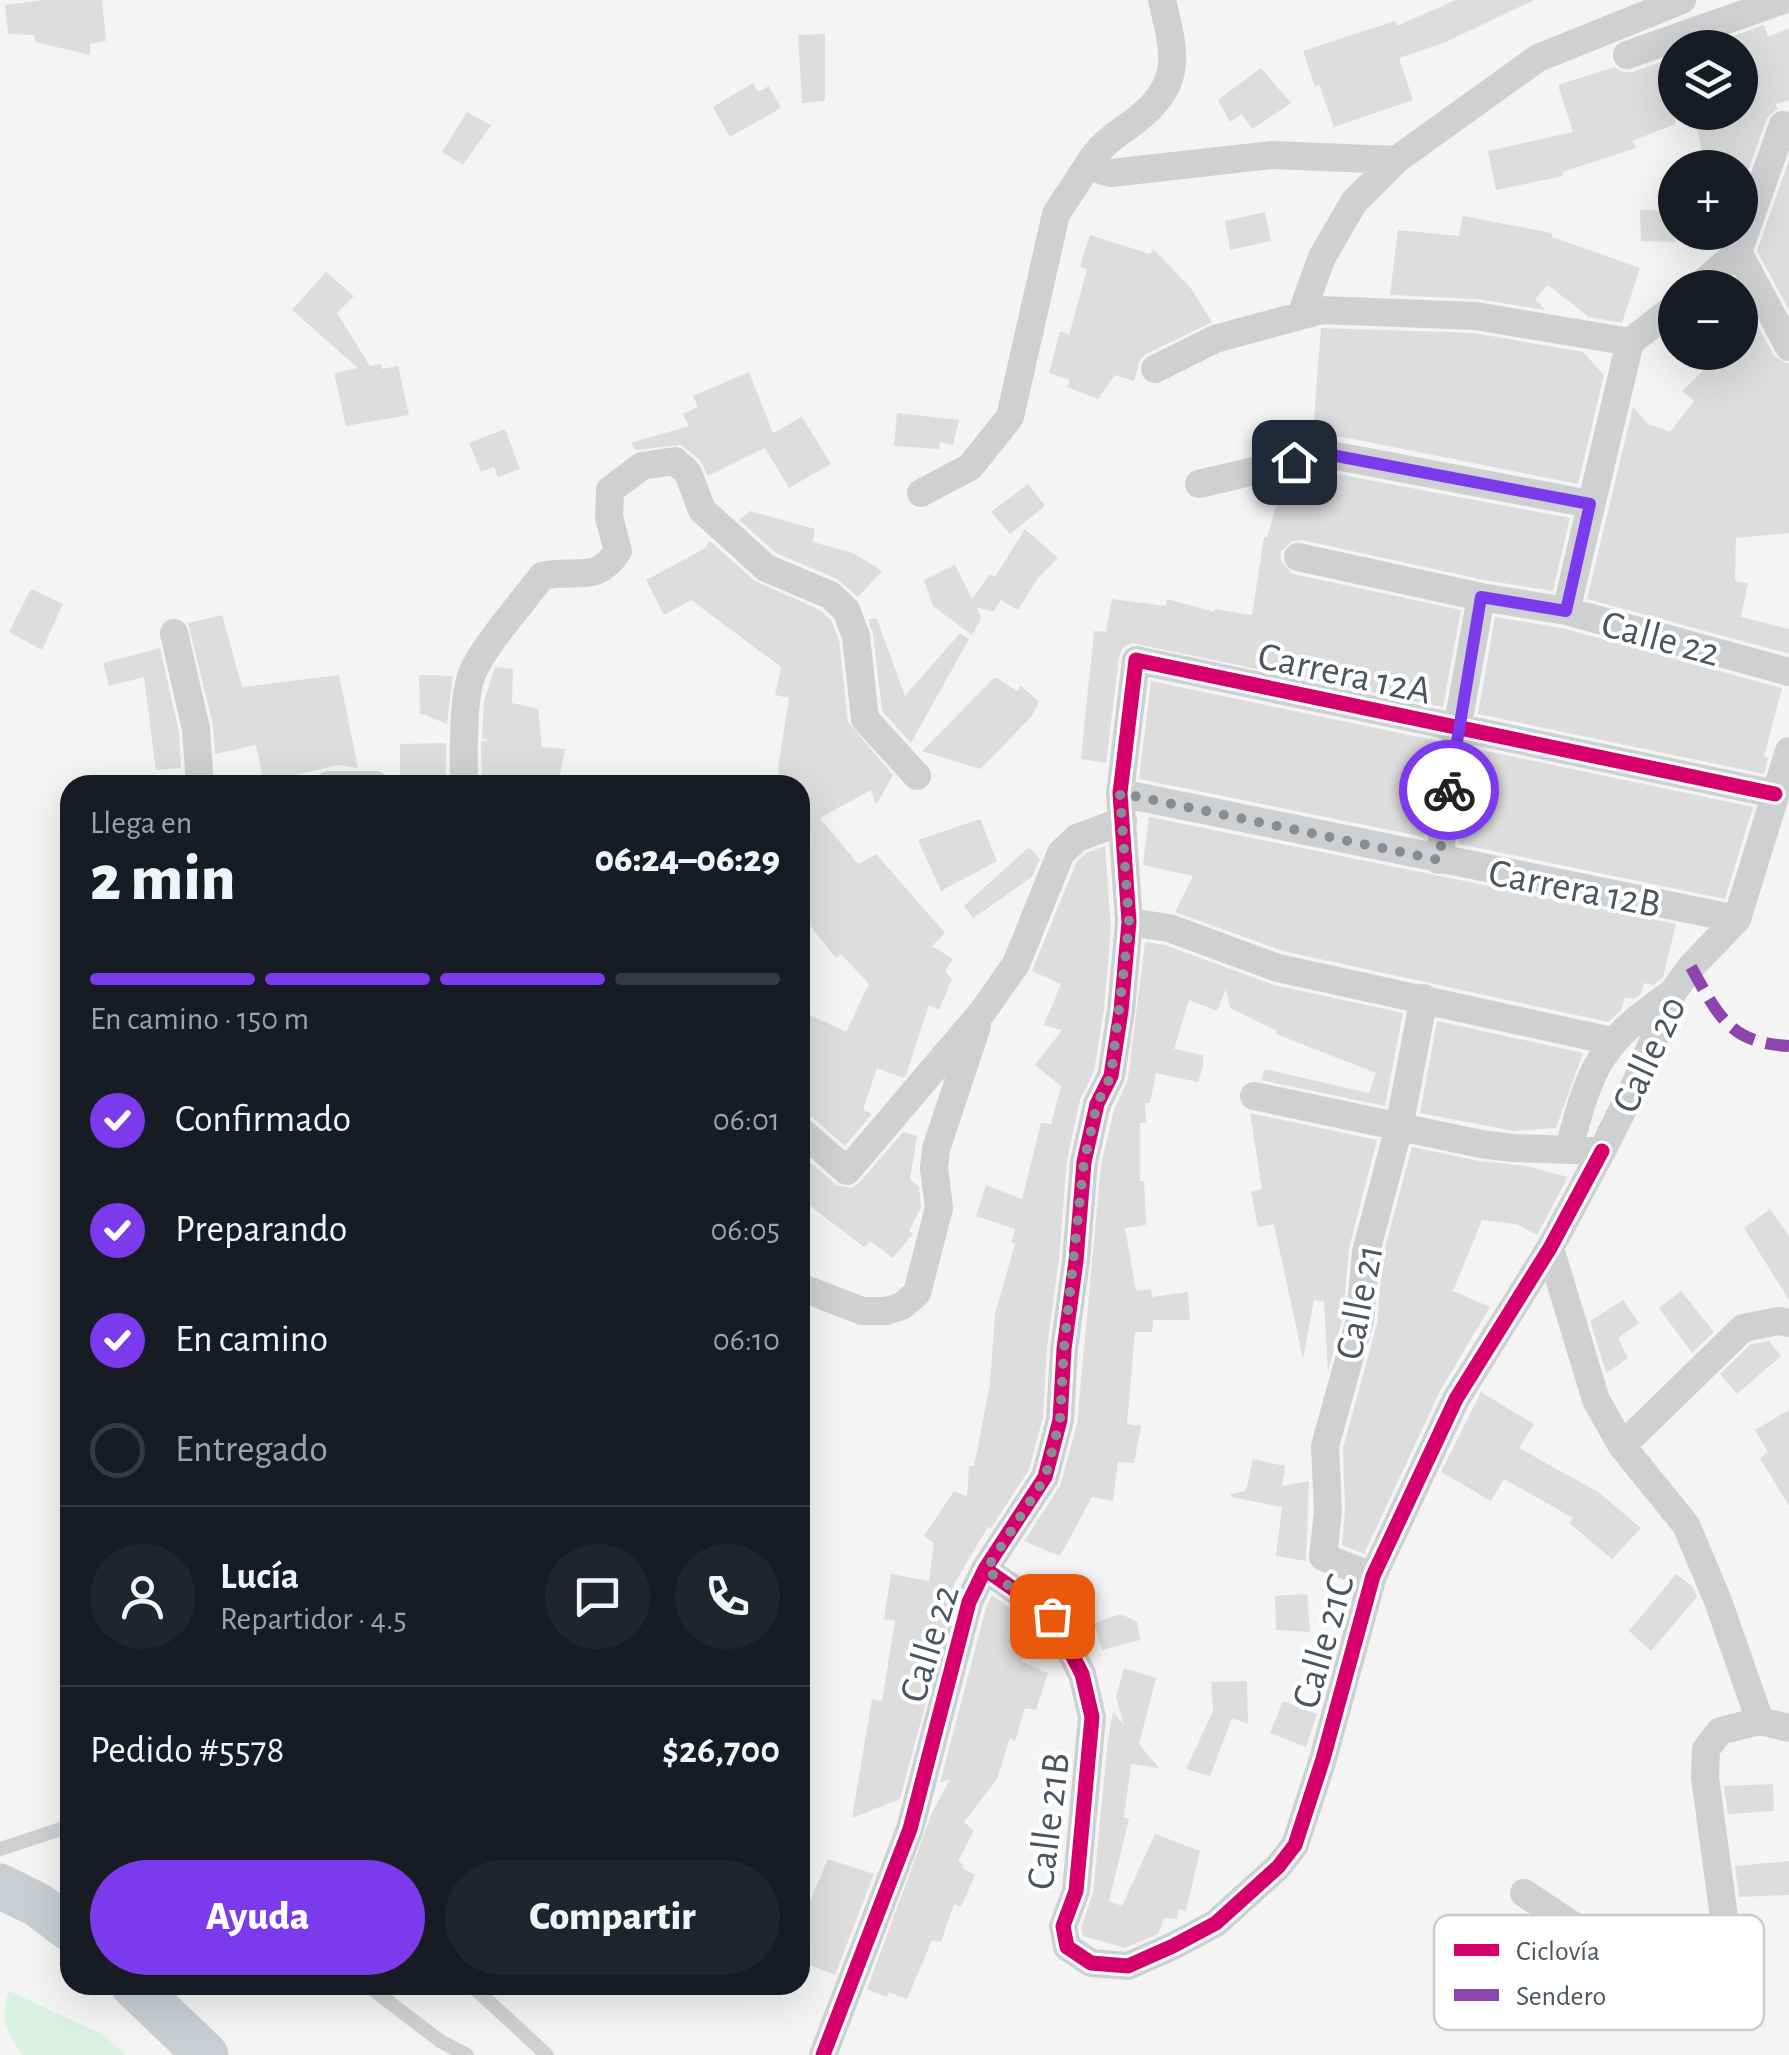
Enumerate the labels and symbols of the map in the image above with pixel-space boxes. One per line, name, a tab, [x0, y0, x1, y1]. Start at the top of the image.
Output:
pin	[1252, 420, 1337, 505]
street label: Calle 22	[1597, 604, 1724, 674]
street label: Carrera 12A	[1254, 636, 1435, 712]
courier	[1399, 740, 1499, 840]
street label: Carrera 12B	[1485, 853, 1664, 925]
street label: Calle 20	[1606, 990, 1694, 1119]
street label: Calle 21	[1329, 1242, 1391, 1363]
street label: Calle 21C	[1286, 1570, 1362, 1713]
pin	[1010, 1574, 1095, 1659]
street label: Calle 22	[893, 1580, 967, 1707]
street label: Calle 21B	[1021, 1751, 1077, 1892]
legend	[1434, 1915, 1764, 2030]
text: Ciclovía	[1516, 1938, 1600, 1966]
text: Sendero	[1516, 1983, 1606, 2011]

